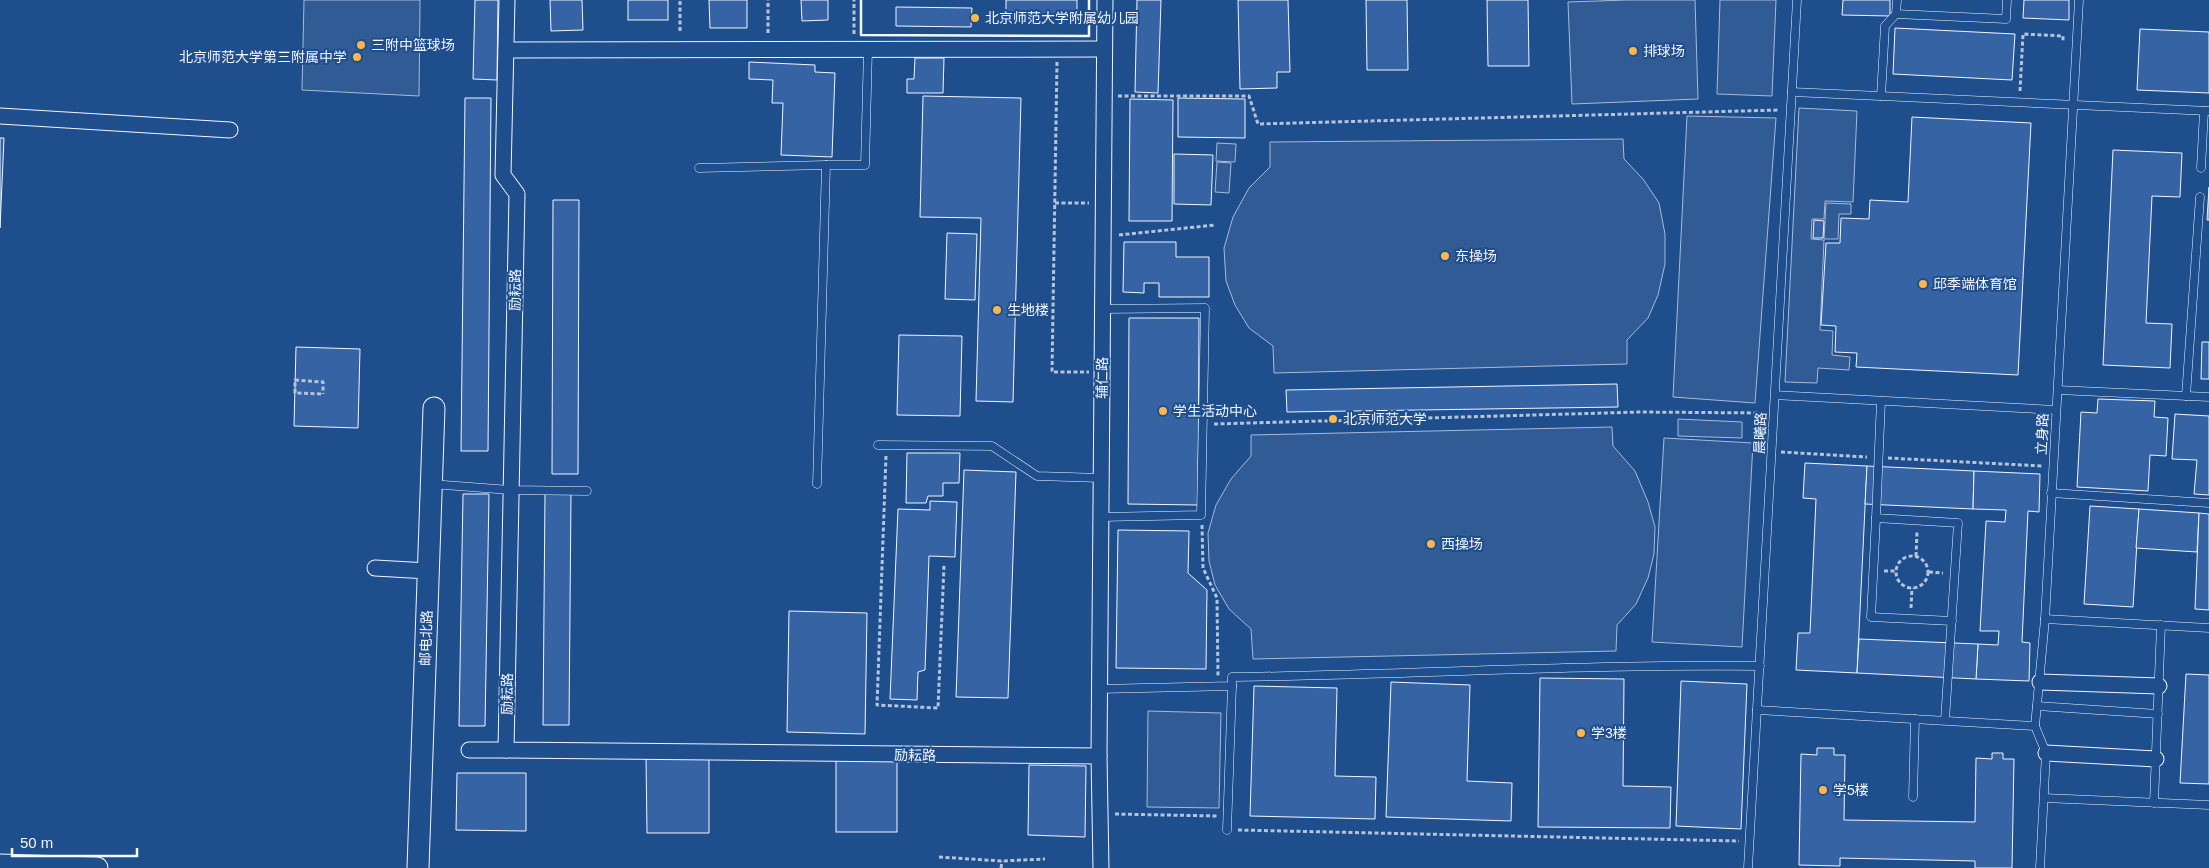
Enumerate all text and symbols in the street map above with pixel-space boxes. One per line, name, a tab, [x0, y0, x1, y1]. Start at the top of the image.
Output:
place label: 北京师范大学附属幼儿园	[985, 10, 1139, 26]
marker: 北京师范大学附属幼儿园	[969, 12, 981, 24]
place label: 三附中篮球场	[371, 37, 455, 53]
marker: 三附中篮球场	[355, 39, 367, 51]
place label: 排球场	[1643, 43, 1685, 59]
marker: 排球场	[1627, 45, 1639, 57]
place label: 北京师范大学第三附属中学	[179, 49, 347, 65]
marker: 北京师范大学第三附属中学	[351, 51, 363, 63]
place label: 东操场	[1455, 248, 1497, 264]
marker: 东操场	[1439, 250, 1451, 262]
street label: 励耘路	[507, 269, 523, 311]
place label: 邱季端体育馆	[1933, 276, 2017, 292]
marker: 邱季端体育馆	[1917, 278, 1929, 290]
place label: 生地楼	[1007, 302, 1049, 318]
marker: 生地楼	[991, 304, 1003, 316]
street label: 辅仁路	[1094, 357, 1110, 399]
place label: 学生活动中心	[1173, 403, 1257, 419]
marker: 学生活动中心	[1157, 405, 1169, 417]
place label: 北京师范大学	[1343, 411, 1427, 427]
street label: 晨曦路	[1751, 412, 1769, 454]
marker: 北京师范大学	[1327, 413, 1339, 425]
street label: 立身路	[2033, 413, 2051, 455]
place label: 西操场	[1441, 536, 1483, 552]
marker: 西操场	[1425, 538, 1437, 550]
street label: 邮电北路	[417, 610, 435, 666]
street label: 励耘路	[499, 673, 515, 715]
place label: 学3楼	[1591, 725, 1627, 741]
marker: 学3楼	[1575, 727, 1587, 739]
street label: 励耘路	[894, 747, 936, 763]
place label: 学5楼	[1833, 782, 1869, 798]
marker: 学5楼	[1817, 784, 1829, 796]
scale bar	[12, 826, 138, 858]
text: 50 m	[20, 834, 53, 851]

